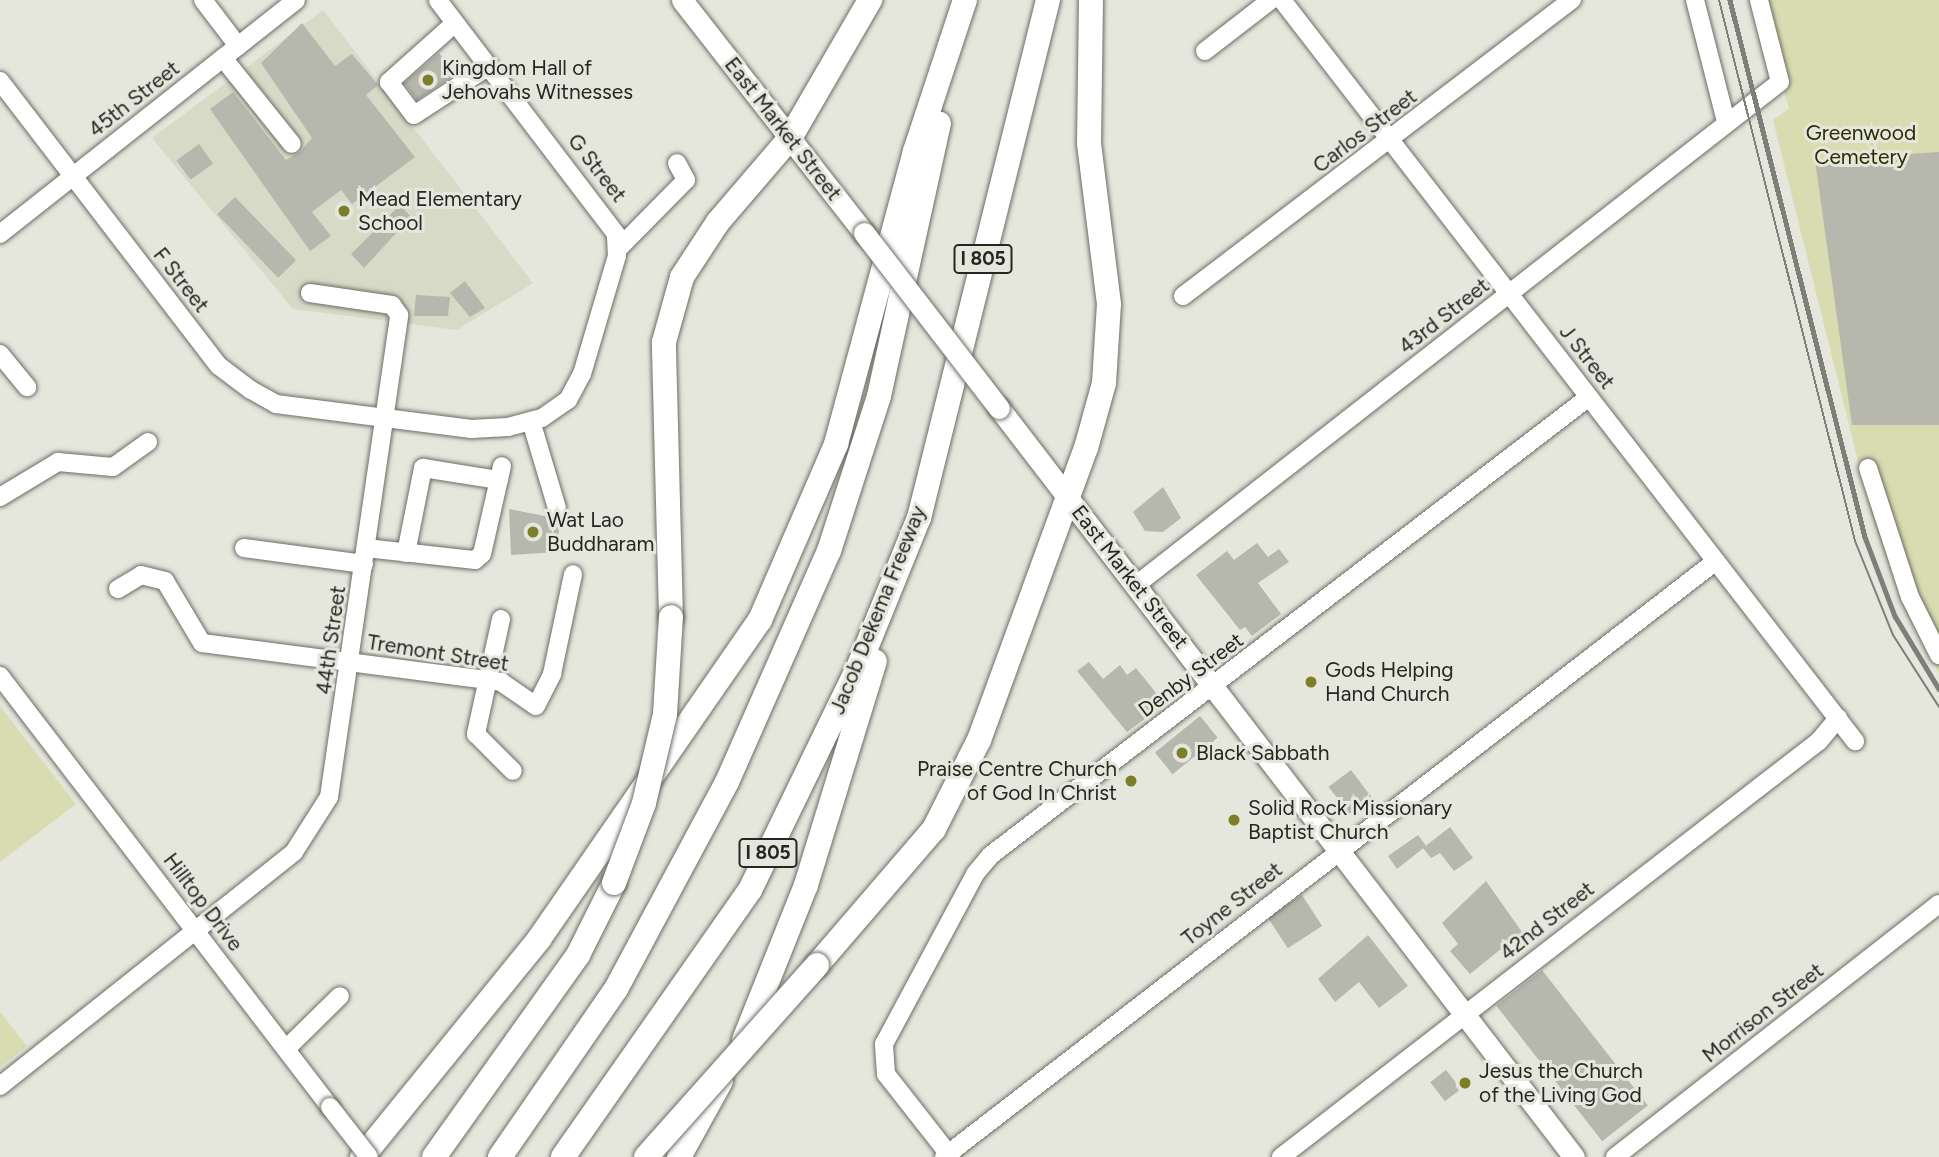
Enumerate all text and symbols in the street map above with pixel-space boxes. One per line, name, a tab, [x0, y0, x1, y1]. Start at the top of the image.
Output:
street label: East Market Street	[719, 52, 847, 206]
place label: Kingdom Hall of Jehovahs Witnesses	[442, 55, 633, 105]
street label: 45th Street	[83, 56, 185, 142]
marker: Kingdom Hall of Jehovahs Witnesses	[420, 72, 436, 88]
street label: Carlos Street	[1308, 84, 1422, 178]
park label: Greenwood Cemetery	[1806, 120, 1916, 170]
street label: G Street	[562, 129, 632, 207]
place label: Mead Elementary School	[358, 186, 522, 236]
marker: Mead Elementary School	[336, 203, 352, 219]
street label: F Street	[148, 243, 214, 317]
road number: I 805	[953, 244, 1013, 274]
street label: 43rd Street	[1394, 273, 1494, 359]
street label: J Street	[1554, 320, 1620, 394]
street label: East Market Street	[1066, 500, 1194, 654]
street label: Jacob Dekema Freeway	[825, 502, 931, 718]
place label: Wat Lao Buddharam	[547, 507, 654, 557]
marker: Wat Lao Buddharam	[525, 524, 541, 540]
street label: 44th Street	[311, 584, 351, 696]
street label: Denby Street	[1134, 627, 1248, 723]
street label: Tremont Street	[365, 629, 511, 677]
place label: Gods Helping Hand Church	[1325, 657, 1454, 707]
marker: Gods Helping Hand Church	[1303, 674, 1319, 690]
place label: Black Sabbath	[1196, 740, 1329, 766]
marker: Black Sabbath	[1174, 745, 1190, 761]
place label: Praise Centre Church of God In Christ	[917, 756, 1117, 806]
marker: Praise Centre Church of God In Christ	[1123, 773, 1139, 789]
place label: Solid Rock Missionary Baptist Church	[1248, 795, 1452, 845]
marker: Solid Rock Missionary Baptist Church	[1226, 812, 1242, 828]
road number: I 805	[738, 838, 798, 868]
street label: Hilltop Drive	[158, 848, 248, 956]
street label: Toyne Street	[1177, 857, 1287, 951]
street label: 42nd Street	[1495, 876, 1599, 966]
street label: Morrison Street	[1697, 958, 1829, 1068]
place label: Jesus the Church of the Living God	[1479, 1058, 1643, 1108]
marker: Jesus the Church of the Living God	[1457, 1075, 1473, 1091]

